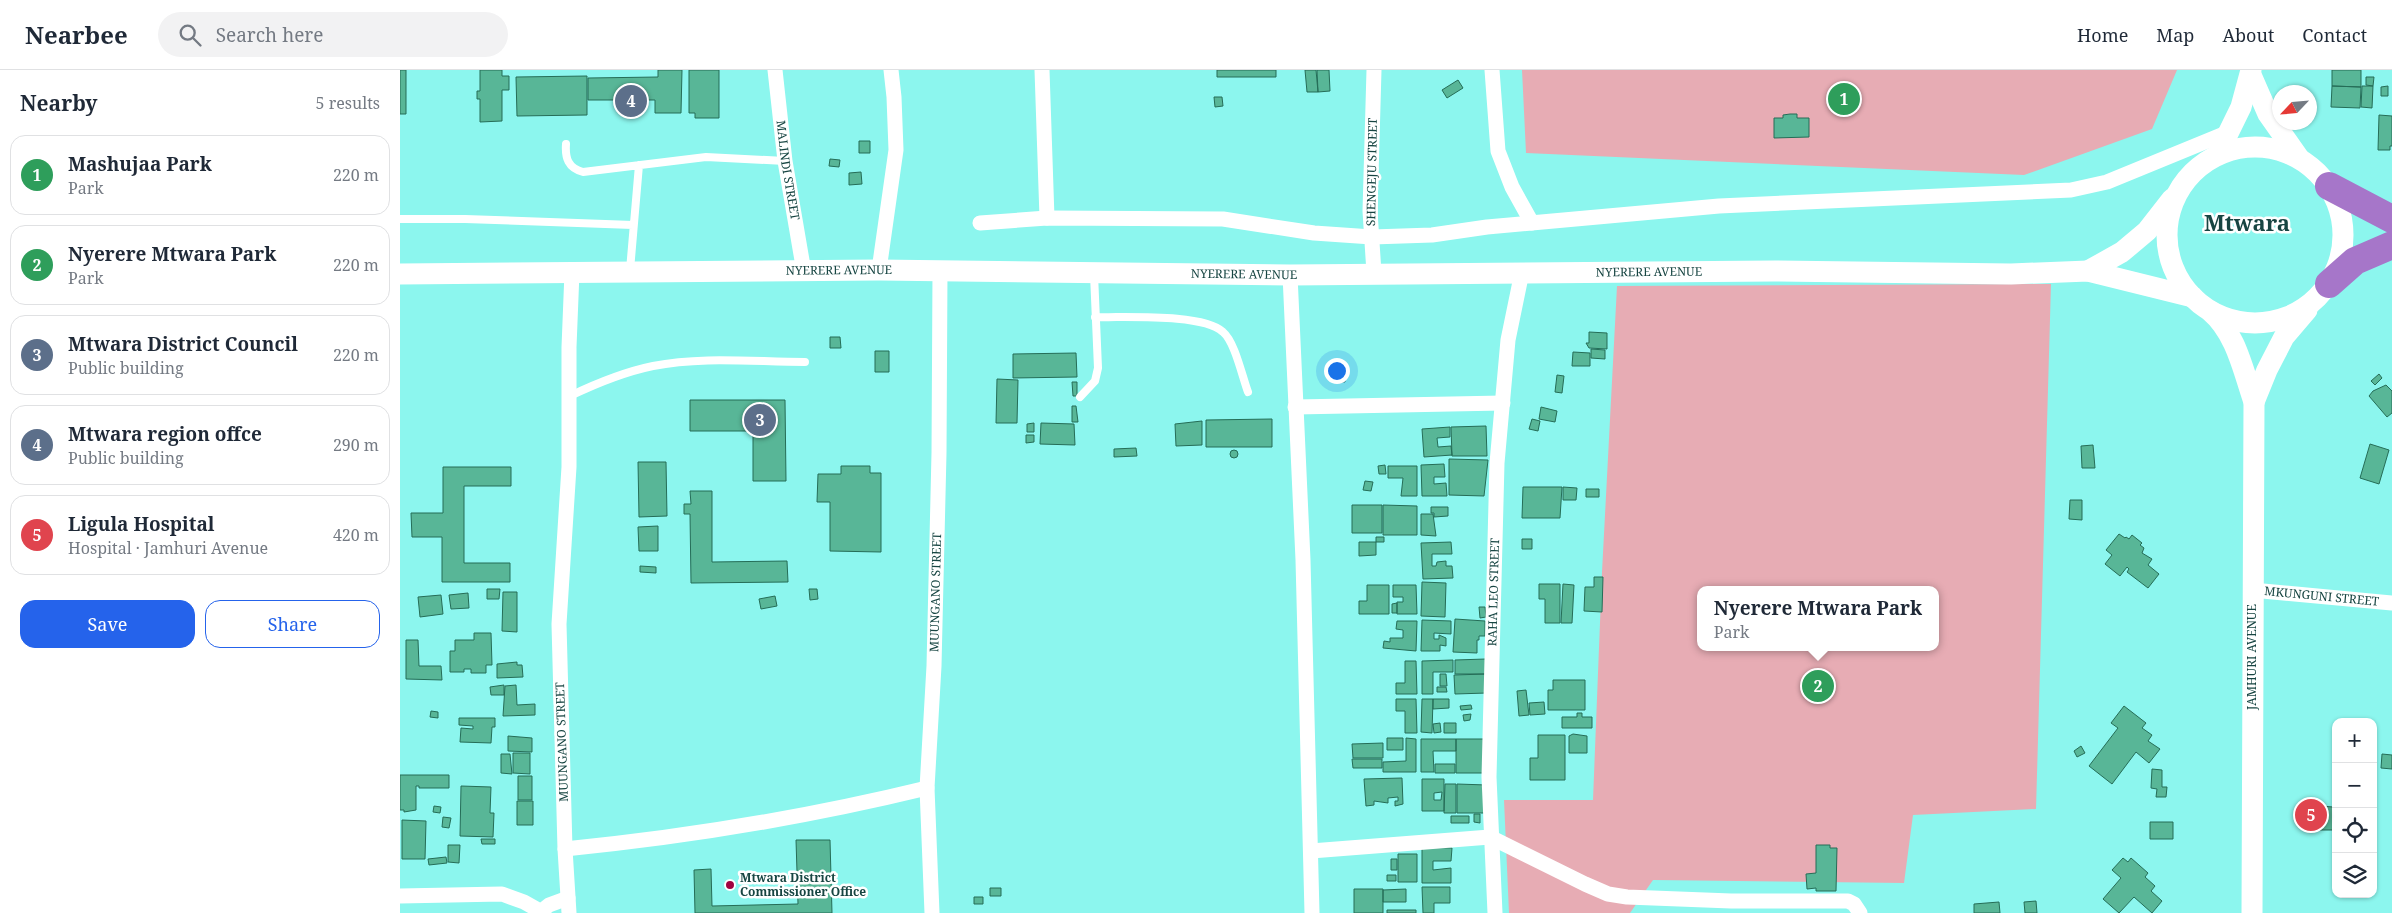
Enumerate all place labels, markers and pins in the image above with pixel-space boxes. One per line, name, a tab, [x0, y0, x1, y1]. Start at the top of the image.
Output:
pin: 1	[1828, 80, 1860, 118]
pin: 4	[615, 82, 647, 120]
pin: 3	[744, 401, 776, 439]
pin: 2	[1802, 667, 1834, 705]
pin: 5	[2295, 796, 2327, 834]
place label: Mtwara District Commissioner Office	[740, 869, 866, 900]
marker: Mtwara District Commissioner Office	[724, 879, 736, 891]

